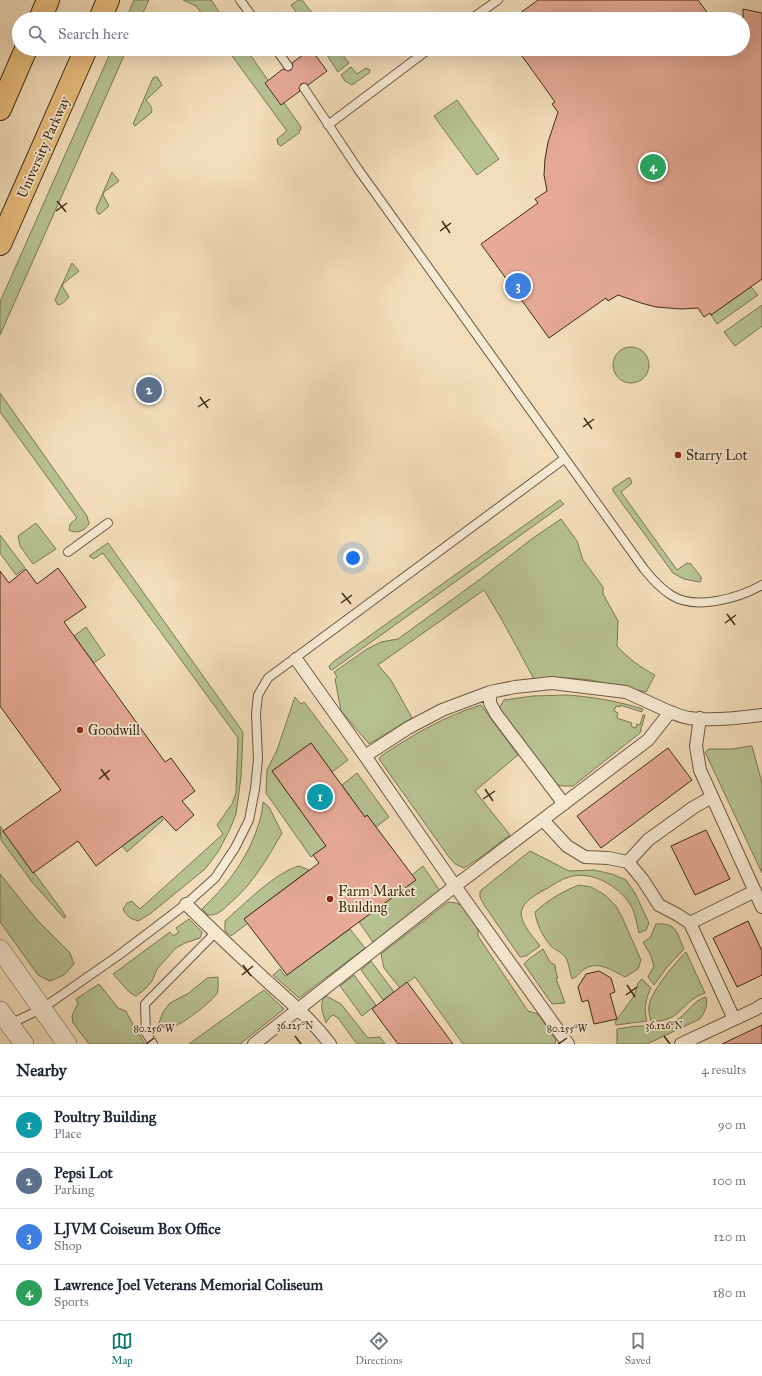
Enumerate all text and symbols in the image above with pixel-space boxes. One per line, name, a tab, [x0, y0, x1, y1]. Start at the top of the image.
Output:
search box	[12, 12, 750, 56]
icon: search	[26, 23, 48, 45]
text: Search here	[58, 25, 129, 43]
street label: University Parkway	[13, 93, 74, 201]
pin: 4	[640, 152, 666, 182]
pin: 3	[505, 271, 531, 301]
pin: 2	[136, 375, 162, 405]
place label: Starry Lot	[686, 447, 748, 464]
marker: Starry Lot	[673, 450, 683, 460]
your location	[343, 548, 363, 568]
place label: Goodwill	[88, 722, 140, 739]
marker: Goodwill	[75, 725, 85, 735]
pin: 1	[307, 782, 333, 812]
place label: Farm Market Building	[338, 883, 415, 916]
marker: Farm Market Building	[325, 894, 335, 904]
text: 36.125°N	[277, 1020, 314, 1032]
text: 36.126°N	[645, 1020, 683, 1032]
text: 80.256°W	[134, 1023, 175, 1035]
text: 80.255°W	[547, 1023, 588, 1035]
text: Nearby	[16, 1060, 67, 1081]
text: 4 results	[701, 1062, 746, 1078]
text: Poultry Building	[54, 1108, 156, 1126]
text: 1	[26, 1117, 32, 1133]
text: 90 m	[718, 1117, 746, 1133]
text: Place	[54, 1126, 81, 1142]
text: Pepsi Lot	[54, 1164, 113, 1182]
text: 2	[26, 1173, 32, 1189]
text: 100 m	[712, 1173, 746, 1189]
text: Parking	[54, 1182, 94, 1198]
text: LJVM Coiseum Box Office	[54, 1220, 221, 1238]
text: 3	[26, 1229, 32, 1245]
text: 120 m	[713, 1229, 746, 1245]
text: Shop	[54, 1238, 82, 1254]
text: Lawrence Joel Veterans Memorial Coliseum	[54, 1276, 323, 1294]
text: 4	[25, 1285, 33, 1301]
text: 180 m	[713, 1285, 746, 1301]
text: Sports	[54, 1294, 89, 1310]
tab: Map	[111, 1330, 133, 1367]
tab: Directions	[355, 1330, 403, 1367]
tab: Saved	[625, 1330, 651, 1367]

